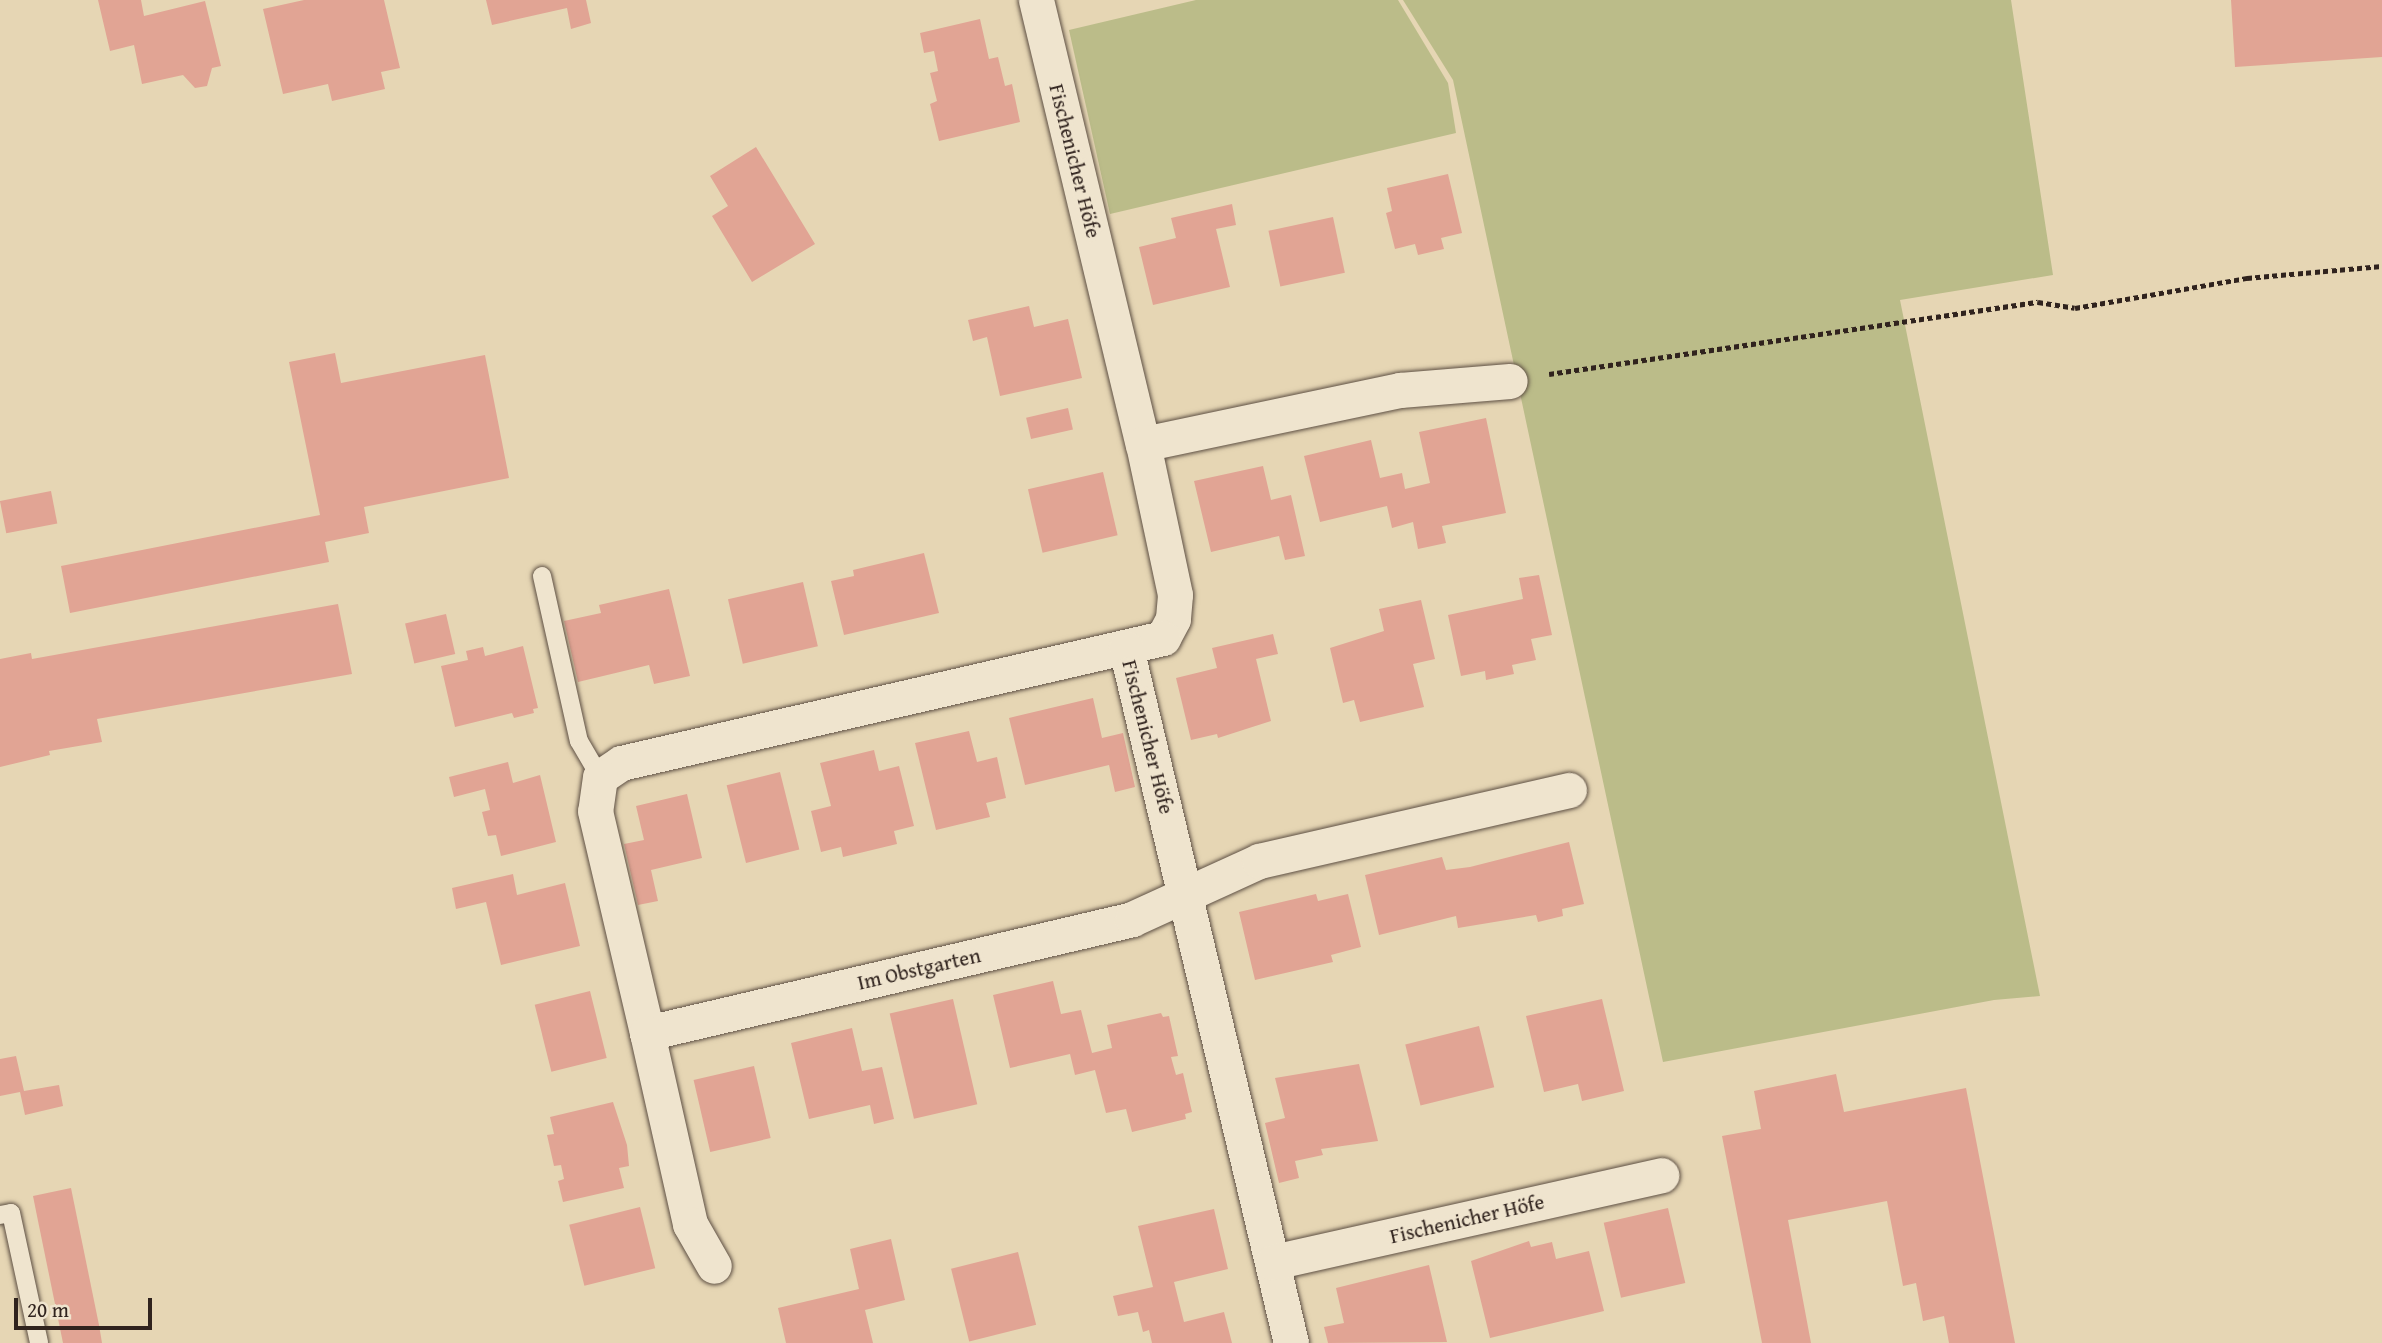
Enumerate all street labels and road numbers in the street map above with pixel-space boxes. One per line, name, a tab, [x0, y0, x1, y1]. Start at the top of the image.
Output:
street label: Fischenicher Höfe	[1044, 81, 1106, 241]
street label: Fischenicher Höfe	[1117, 657, 1179, 817]
street label: Im Obstgarten	[855, 943, 983, 995]
street label: Fischenicher Höfe	[1387, 1189, 1547, 1249]

